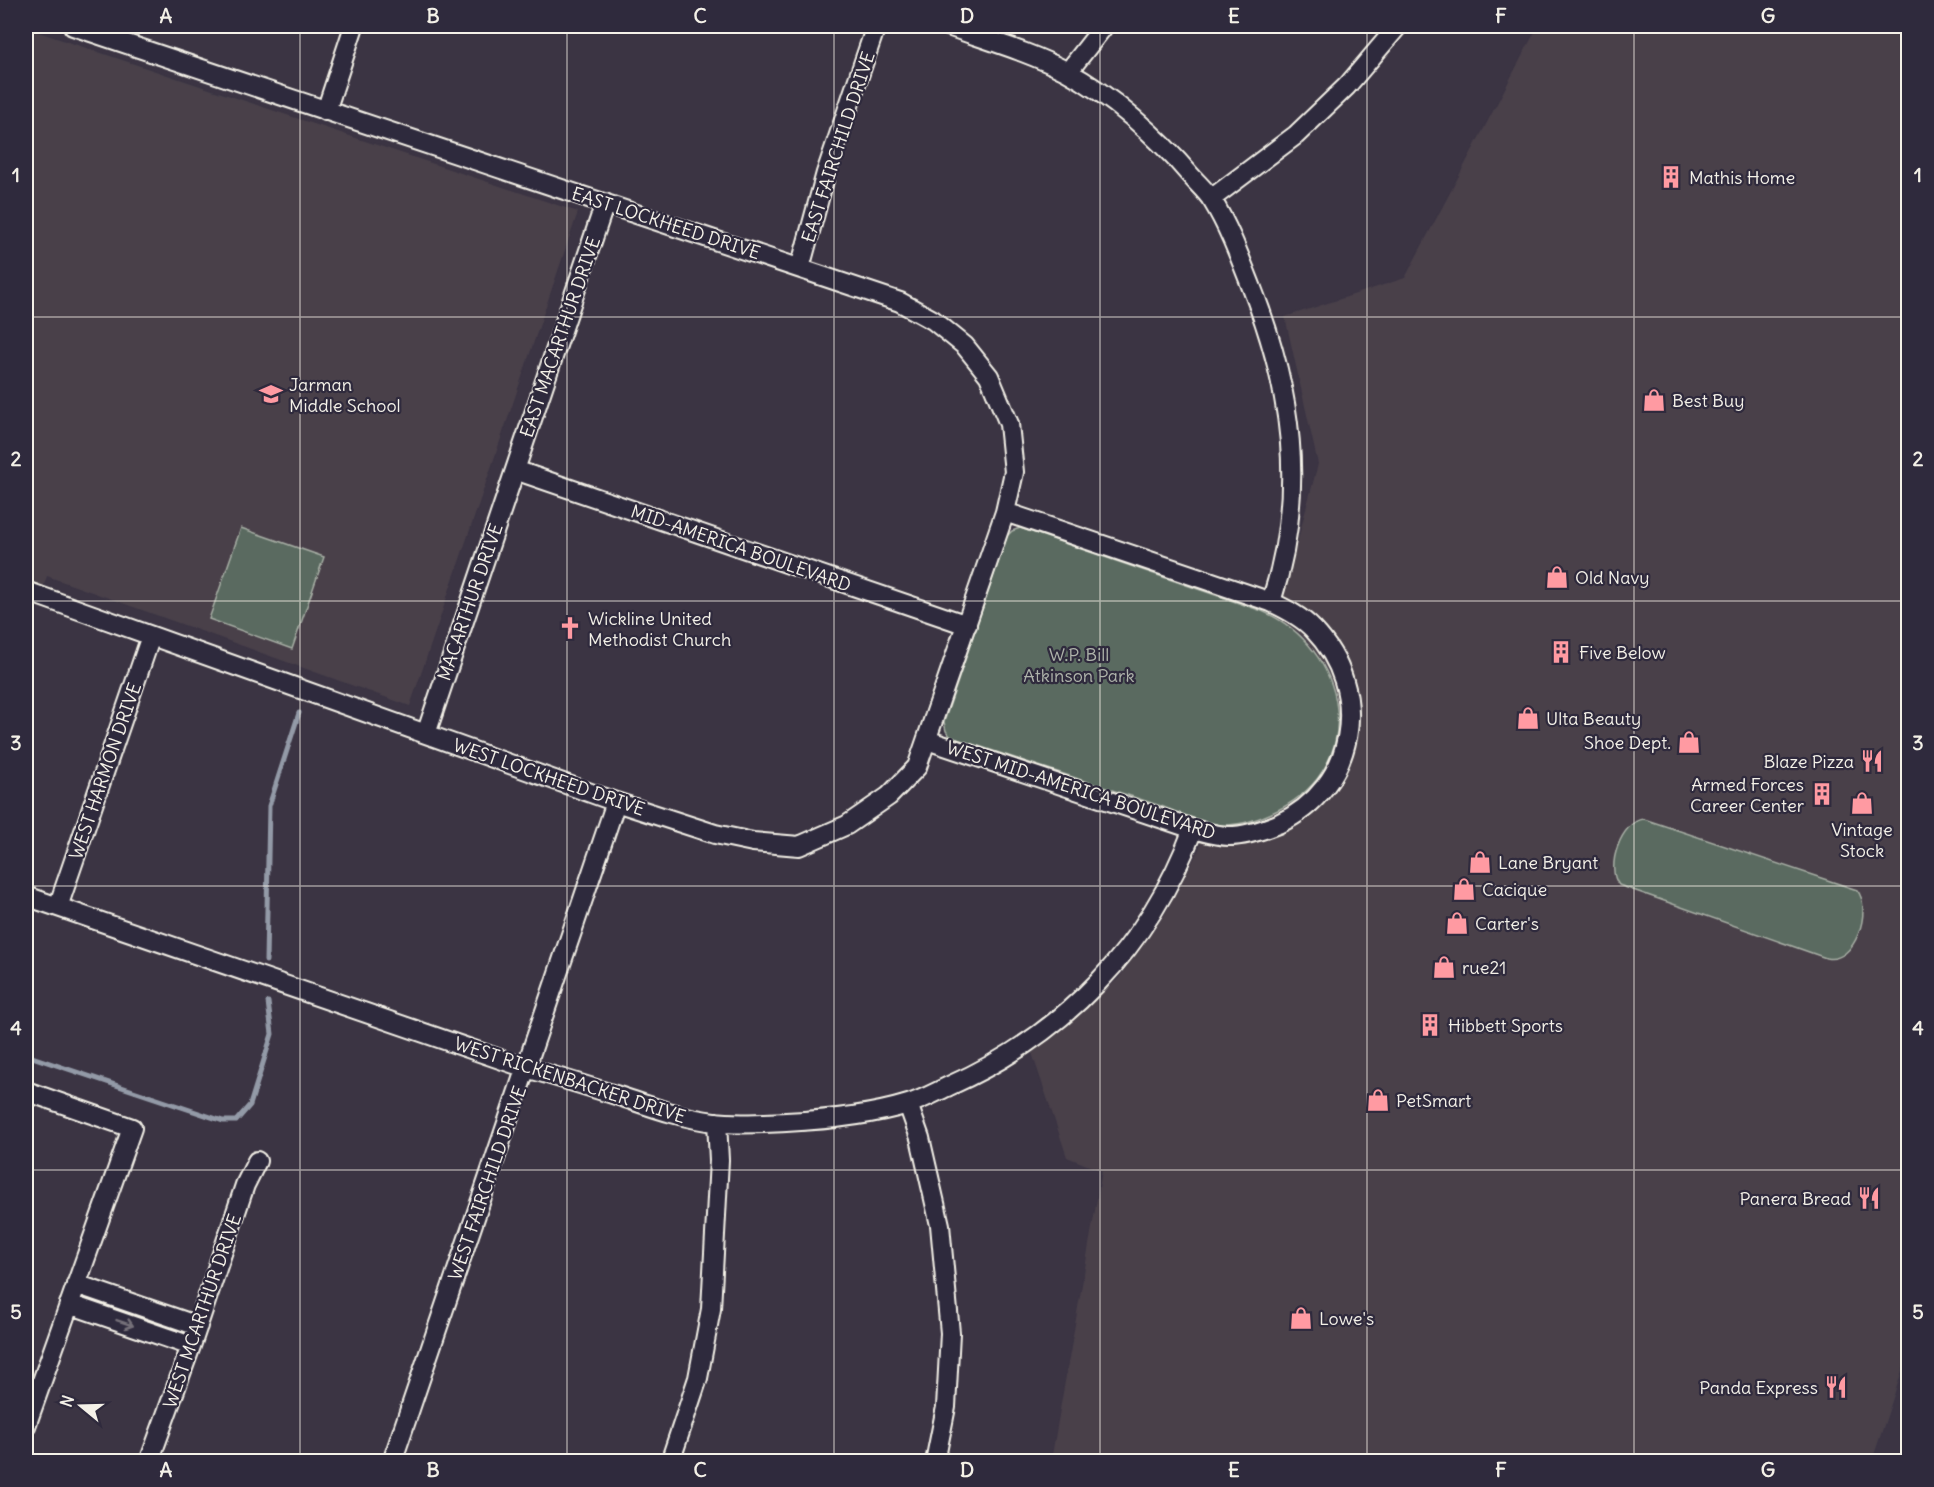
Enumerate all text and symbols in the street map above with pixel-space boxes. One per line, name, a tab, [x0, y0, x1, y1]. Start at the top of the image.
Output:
text: A	[160, 3, 173, 28]
text: B	[426, 3, 440, 28]
text: C	[693, 3, 707, 28]
text: D	[960, 3, 974, 28]
text: E	[1228, 3, 1240, 28]
text: F	[1495, 3, 1507, 28]
text: G	[1761, 3, 1775, 28]
street label: EAST FAIRCHILD DRIVE	[796, 49, 880, 245]
text: 1	[12, 162, 20, 187]
text: 1	[1914, 162, 1922, 187]
building icon: Mathis Home	[1658, 164, 1684, 190]
place label: Mathis Home	[1689, 166, 1795, 189]
street label: EAST LOCKHEED DRIVE	[569, 182, 763, 264]
street label: EAST MACARTHUR DRIVE	[515, 234, 605, 440]
place label: Jarman Middle School	[289, 373, 401, 417]
school or university icon: Jarman Middle School	[258, 381, 284, 407]
shop icon: Best Buy	[1641, 387, 1667, 413]
place label: Best Buy	[1672, 389, 1744, 412]
text: 2	[11, 446, 22, 471]
text: 2	[1913, 446, 1924, 471]
street label: MID-AMERICA BOULEVARD	[628, 499, 854, 597]
street label: MACARTHUR DRIVE	[432, 520, 508, 684]
shop icon: Old Navy	[1544, 564, 1570, 590]
place label: Old Navy	[1575, 566, 1649, 589]
place label: Wickline United Methodist Church	[588, 607, 731, 651]
church icon: Wickline United Methodist Church	[557, 615, 583, 641]
building icon: Five Below	[1548, 639, 1574, 665]
place label: Five Below	[1579, 641, 1666, 664]
park label: W.P. Bill Atkinson Park	[1023, 643, 1135, 687]
street label: WEST HARMON DRIVE	[64, 680, 146, 862]
shop icon: Ulta Beauty	[1515, 705, 1541, 731]
place label: Ulta Beauty	[1546, 707, 1641, 730]
shop icon: Shoe Dept.	[1676, 729, 1702, 755]
text: 3	[10, 730, 22, 755]
text: 3	[1912, 730, 1924, 755]
place label: Shoe Dept.	[1584, 731, 1671, 754]
street label: WEST LOCKHEED DRIVE	[450, 733, 648, 821]
street label: WEST MID-AMERICA BOULEVARD	[943, 736, 1219, 844]
restaurant icon: Blaze Pizza	[1859, 748, 1885, 774]
place label: Blaze Pizza	[1763, 750, 1854, 773]
place label: Armed Forces Career Center	[1690, 773, 1805, 817]
building icon: Armed Forces Career Center	[1809, 781, 1835, 807]
shop icon: Vintage Stock	[1849, 790, 1875, 816]
place label: Vintage Stock	[1831, 818, 1893, 862]
shop icon: Lane Bryant	[1467, 849, 1493, 875]
place label: Lane Bryant	[1498, 851, 1598, 874]
shop icon: Cacique	[1451, 876, 1477, 902]
place label: Cacique	[1482, 878, 1547, 901]
shop icon: Carter's	[1444, 910, 1470, 936]
place label: Carter's	[1475, 912, 1539, 935]
shop icon: rue21	[1431, 954, 1457, 980]
place label: rue21	[1462, 956, 1506, 979]
building icon: Hibbett Sports	[1417, 1012, 1443, 1038]
place label: Hibbett Sports	[1448, 1014, 1563, 1037]
text: 4	[10, 1015, 22, 1040]
text: 4	[1912, 1015, 1924, 1040]
street label: WEST RICKENBACKER DRIVE	[451, 1032, 689, 1128]
street label: WEST FAIRCHILD DRIVE	[443, 1083, 531, 1283]
shop icon: PetSmart	[1365, 1087, 1391, 1113]
place label: PetSmart	[1396, 1089, 1471, 1112]
restaurant icon: Panera Bread	[1856, 1185, 1882, 1211]
place label: Panera Bread	[1739, 1187, 1851, 1210]
street label: WEST MCARTHUR DRIVE	[158, 1211, 246, 1411]
text: 5	[10, 1299, 22, 1324]
text: 5	[1912, 1299, 1924, 1324]
shop icon: Lowe's	[1288, 1305, 1314, 1331]
place label: Lowe's	[1319, 1307, 1374, 1330]
one-way arrow	[115, 1318, 133, 1329]
restaurant icon: Panda Express	[1823, 1374, 1849, 1400]
north arrow	[51, 1376, 111, 1436]
place label: Panda Express	[1699, 1376, 1818, 1399]
text: N	[56, 1393, 78, 1410]
text: A	[160, 1457, 173, 1482]
text: B	[426, 1457, 440, 1482]
text: C	[693, 1457, 707, 1482]
text: D	[960, 1457, 974, 1482]
text: E	[1228, 1457, 1240, 1482]
text: F	[1495, 1457, 1507, 1482]
text: G	[1761, 1457, 1775, 1482]

